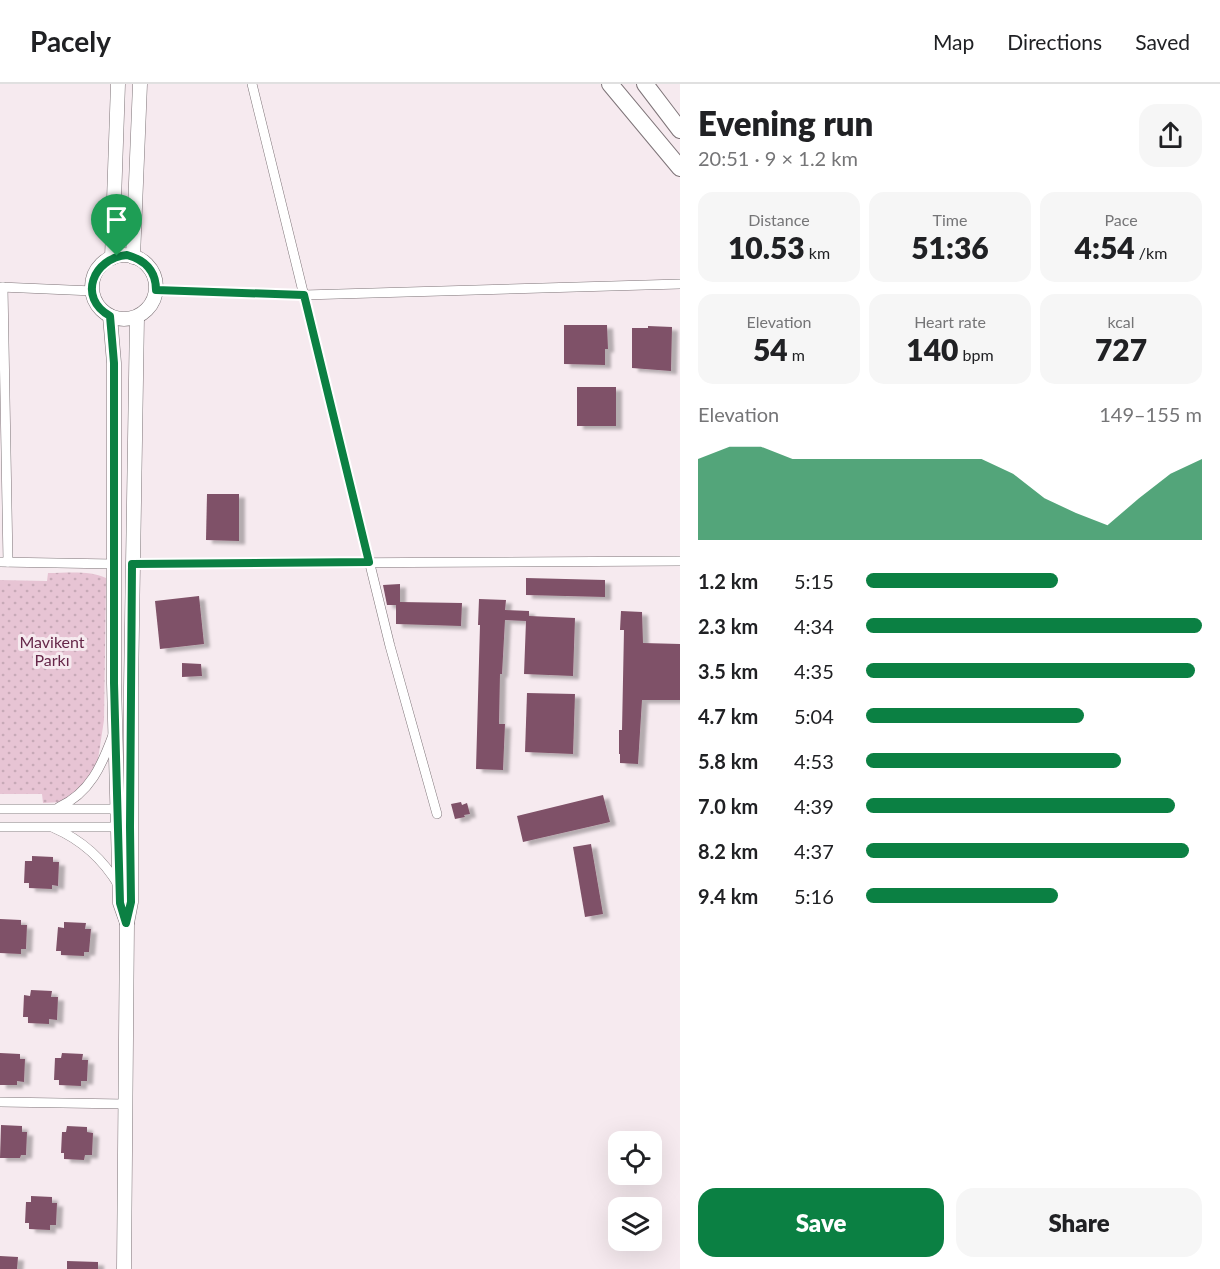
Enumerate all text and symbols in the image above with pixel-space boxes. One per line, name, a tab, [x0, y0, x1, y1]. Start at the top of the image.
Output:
text: Pacely	[30, 24, 111, 58]
text: Map	[933, 29, 974, 54]
text: Directions	[1007, 29, 1102, 54]
text: Saved	[1135, 29, 1190, 54]
text: Evening run	[698, 103, 873, 143]
button: share	[1139, 104, 1202, 167]
text: 20:51 · 9 × 1.2 km	[698, 146, 858, 170]
pin	[91, 194, 142, 256]
icon: arrive	[100, 203, 133, 236]
text: Distance	[748, 210, 810, 229]
text: Time	[933, 210, 967, 229]
text: Pace	[1104, 210, 1138, 229]
text: 10.53	[728, 229, 805, 265]
text: 51:36	[911, 229, 989, 265]
text: 4:54	[1075, 229, 1135, 265]
text: km	[805, 243, 830, 262]
text: /km	[1135, 243, 1167, 262]
text: Elevation	[747, 312, 812, 331]
text: Heart rate	[914, 312, 986, 331]
text: kcal	[1107, 312, 1135, 331]
text: 54	[753, 331, 788, 367]
text: 140	[906, 331, 959, 367]
text: 727	[1095, 331, 1147, 367]
text: m	[788, 345, 805, 364]
text: bpm	[959, 345, 994, 364]
text: Elevation	[698, 402, 779, 426]
text: 149–155 m	[1099, 402, 1202, 426]
text: 1.2 km	[698, 569, 758, 593]
text: 5:15	[794, 569, 834, 593]
text: 2.3 km	[698, 614, 758, 638]
text: 4:34	[794, 614, 834, 638]
park label: Mavikent Parkı	[19, 632, 85, 669]
text: 3.5 km	[698, 659, 758, 683]
text: 4:35	[794, 659, 834, 683]
text: 4.7 km	[698, 704, 758, 728]
text: 5:04	[794, 704, 834, 728]
text: 5.8 km	[698, 749, 758, 773]
text: 4:53	[794, 749, 834, 773]
text: 7.0 km	[698, 794, 758, 818]
text: 4:39	[794, 794, 834, 818]
text: 8.2 km	[698, 839, 758, 863]
text: 4:37	[794, 839, 834, 863]
text: 9.4 km	[698, 884, 758, 908]
text: 5:16	[794, 884, 834, 908]
map controls	[608, 1131, 662, 1251]
button: locate	[608, 1131, 662, 1185]
button: Save	[698, 1188, 944, 1257]
button: Share	[956, 1188, 1202, 1257]
button: layers	[608, 1197, 662, 1251]

